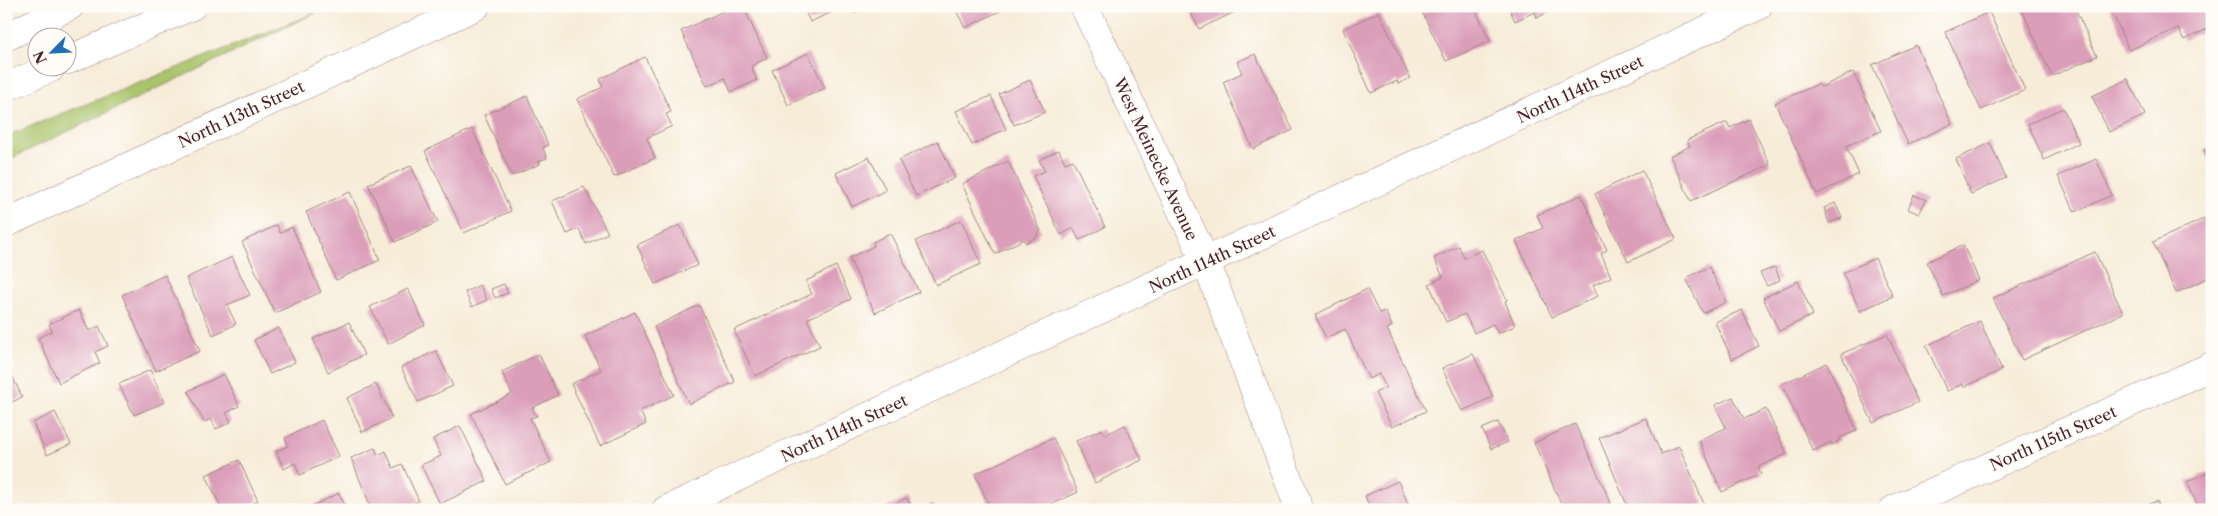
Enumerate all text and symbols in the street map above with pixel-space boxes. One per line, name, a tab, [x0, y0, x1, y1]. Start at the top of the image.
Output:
north arrow	[28, 28, 78, 78]
text: N	[29, 48, 51, 67]
street label: North 114th Street	[1514, 51, 1647, 127]
street label: West Meinecke Avenue	[1109, 74, 1202, 243]
street label: North 113th Street	[175, 76, 308, 152]
street label: North 114th Street	[1146, 221, 1279, 297]
street label: North 114th Street	[778, 390, 911, 466]
street label: North 115th Street	[1986, 401, 2120, 475]

